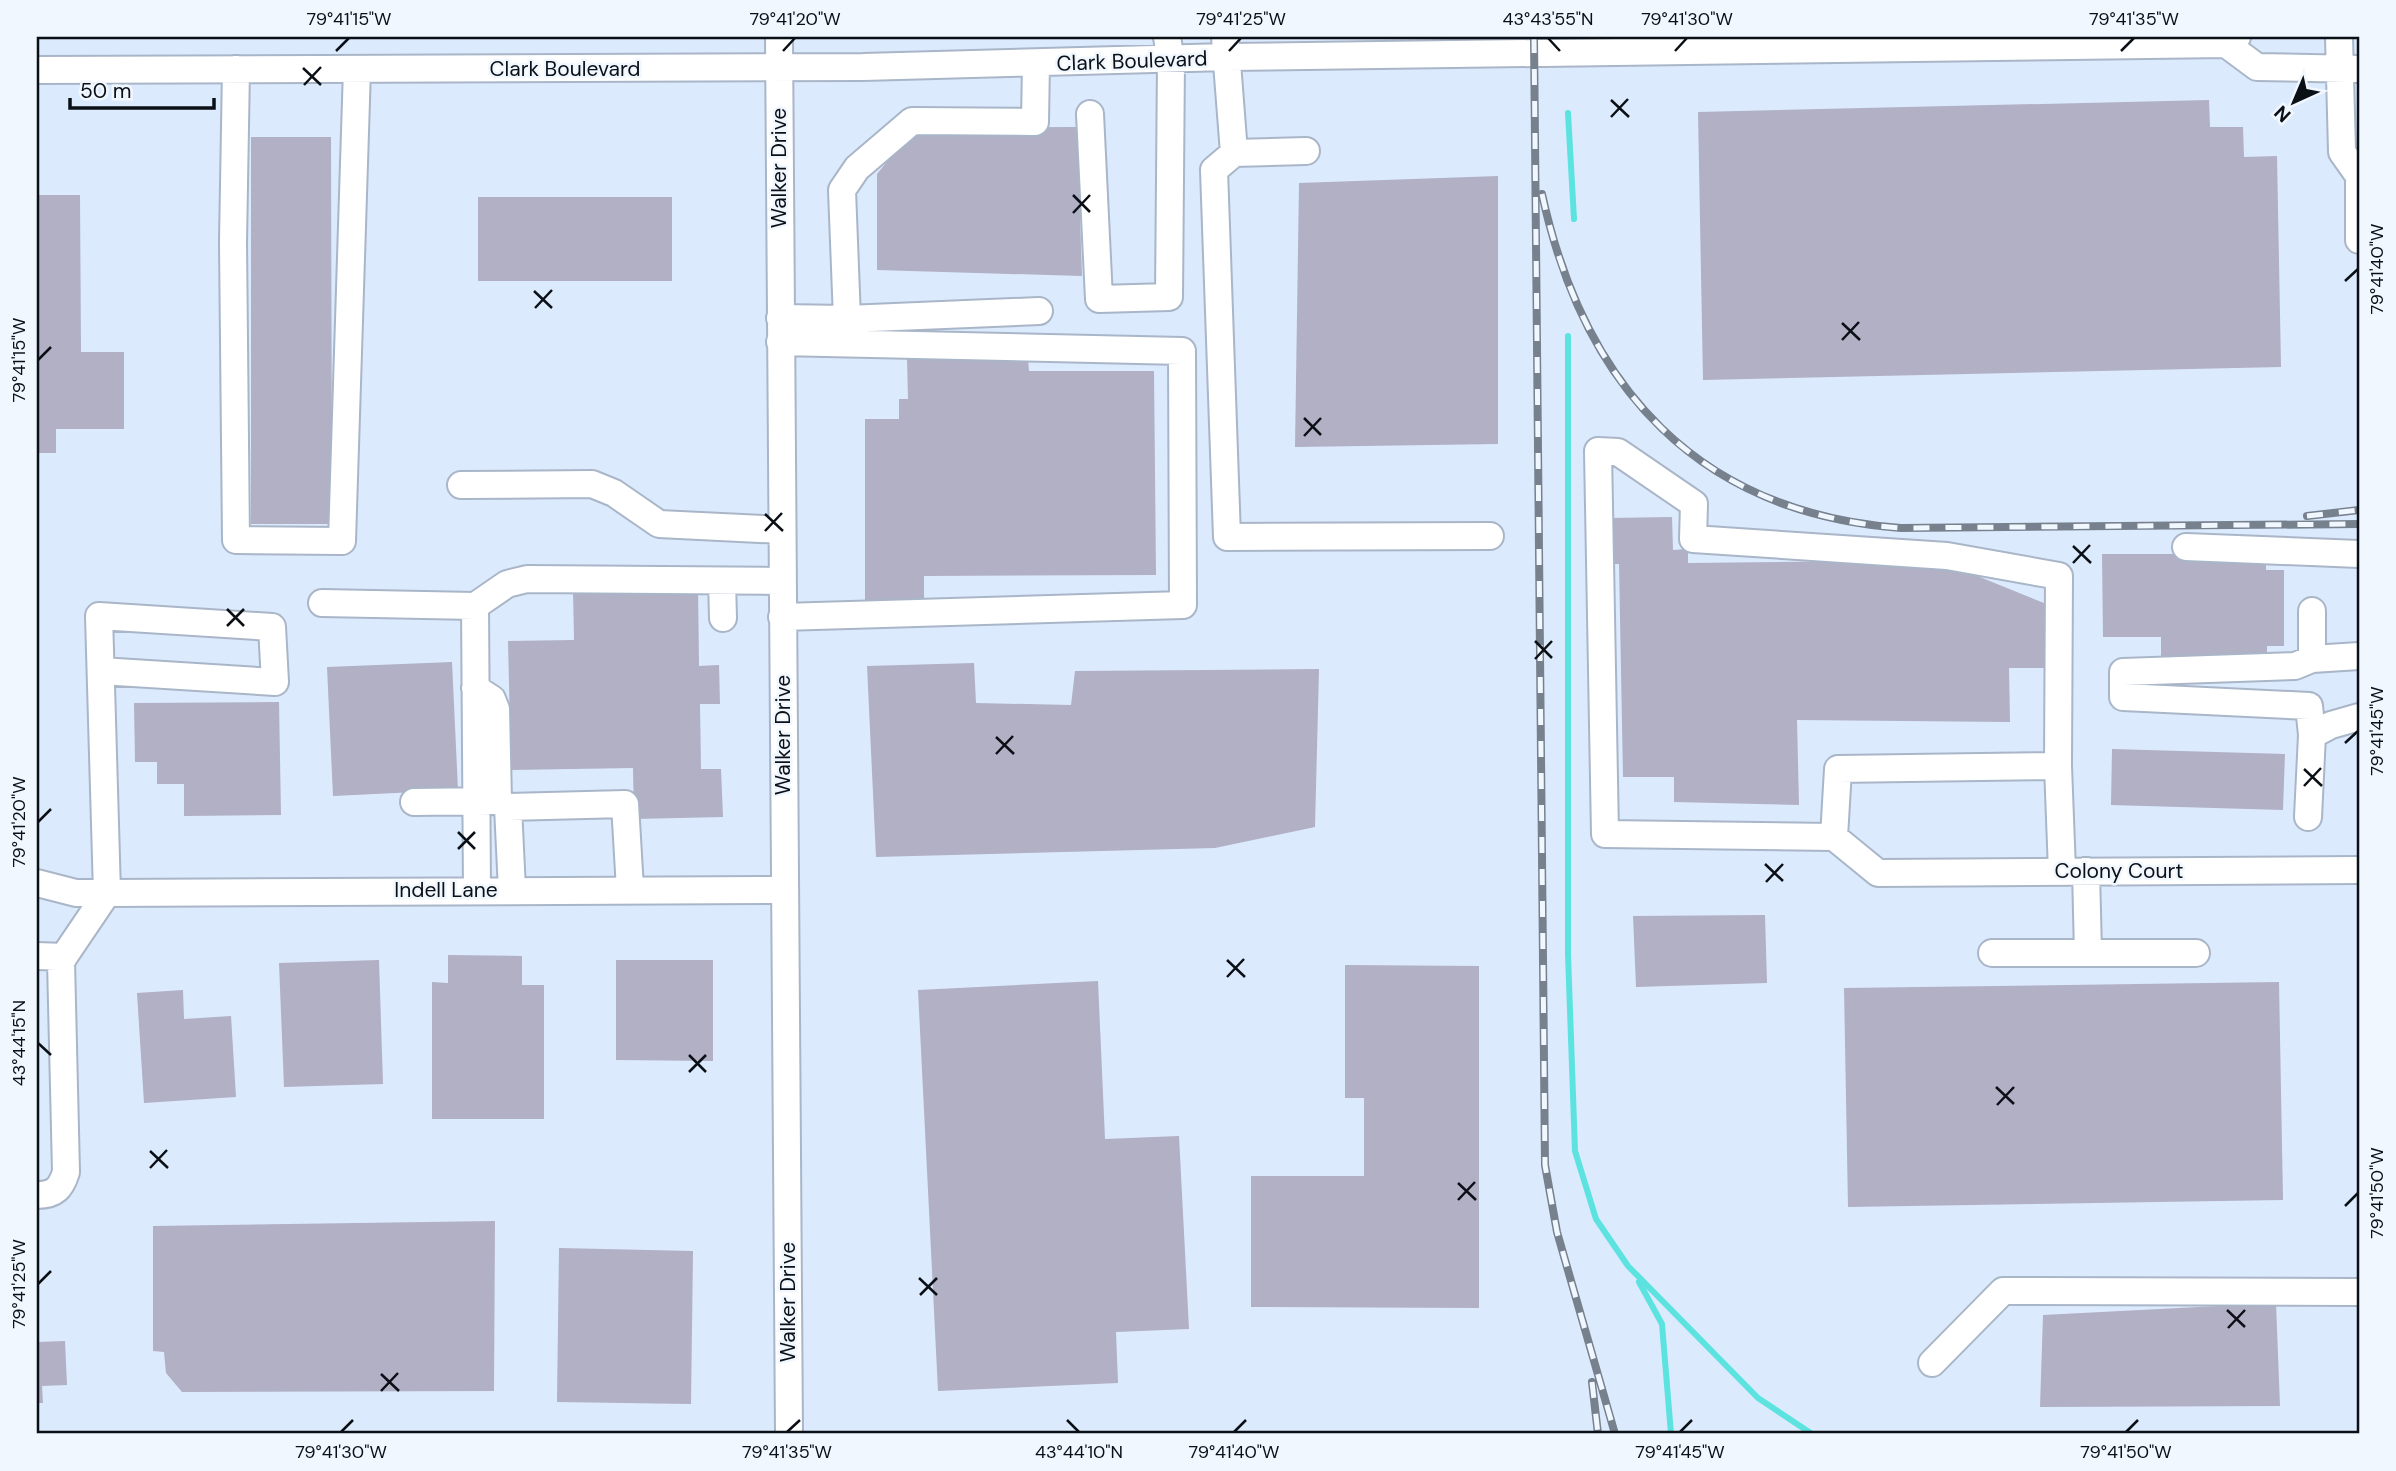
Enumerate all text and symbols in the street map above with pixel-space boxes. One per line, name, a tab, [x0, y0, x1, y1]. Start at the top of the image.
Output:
text: 79°41'15"W	[307, 7, 391, 31]
text: 79°41'20"W	[749, 7, 841, 31]
text: 79°41'25"W	[1196, 7, 1286, 31]
text: 43°43'55"N	[1503, 7, 1593, 31]
text: 79°41'30"W	[1641, 7, 1733, 31]
text: 79°41'35"W	[2089, 7, 2179, 31]
street label: Clark Boulevard	[1056, 44, 1208, 78]
street label: Clark Boulevard	[490, 55, 640, 83]
scale bar	[70, 66, 214, 110]
north arrow	[2260, 66, 2330, 136]
text: 50 m	[80, 77, 131, 105]
text: N	[2269, 100, 2296, 128]
street label: Walker Drive	[765, 108, 793, 228]
text: 79°41'40"W	[2365, 224, 2389, 314]
text: 79°41'15"W	[7, 318, 31, 402]
street label: Walker Drive	[769, 675, 797, 795]
text: 79°41'45"W	[2365, 686, 2389, 776]
text: 79°41'20"W	[7, 776, 31, 868]
street label: Colony Court	[2054, 857, 2184, 885]
street label: Indell Lane	[394, 876, 498, 904]
text: 43°44'15"N	[7, 1000, 31, 1086]
text: 79°41'50"W	[2365, 1147, 2389, 1239]
text: 79°41'25"W	[7, 1239, 31, 1329]
street label: Walker Drive	[774, 1242, 802, 1362]
text: 79°41'30"W	[295, 1440, 387, 1464]
text: 79°41'35"W	[742, 1440, 832, 1464]
text: 43°44'10"N	[1035, 1440, 1123, 1464]
text: 79°41'40"W	[1189, 1440, 1279, 1464]
text: 79°41'45"W	[1635, 1440, 1725, 1464]
text: 79°41'50"W	[2080, 1440, 2172, 1464]

